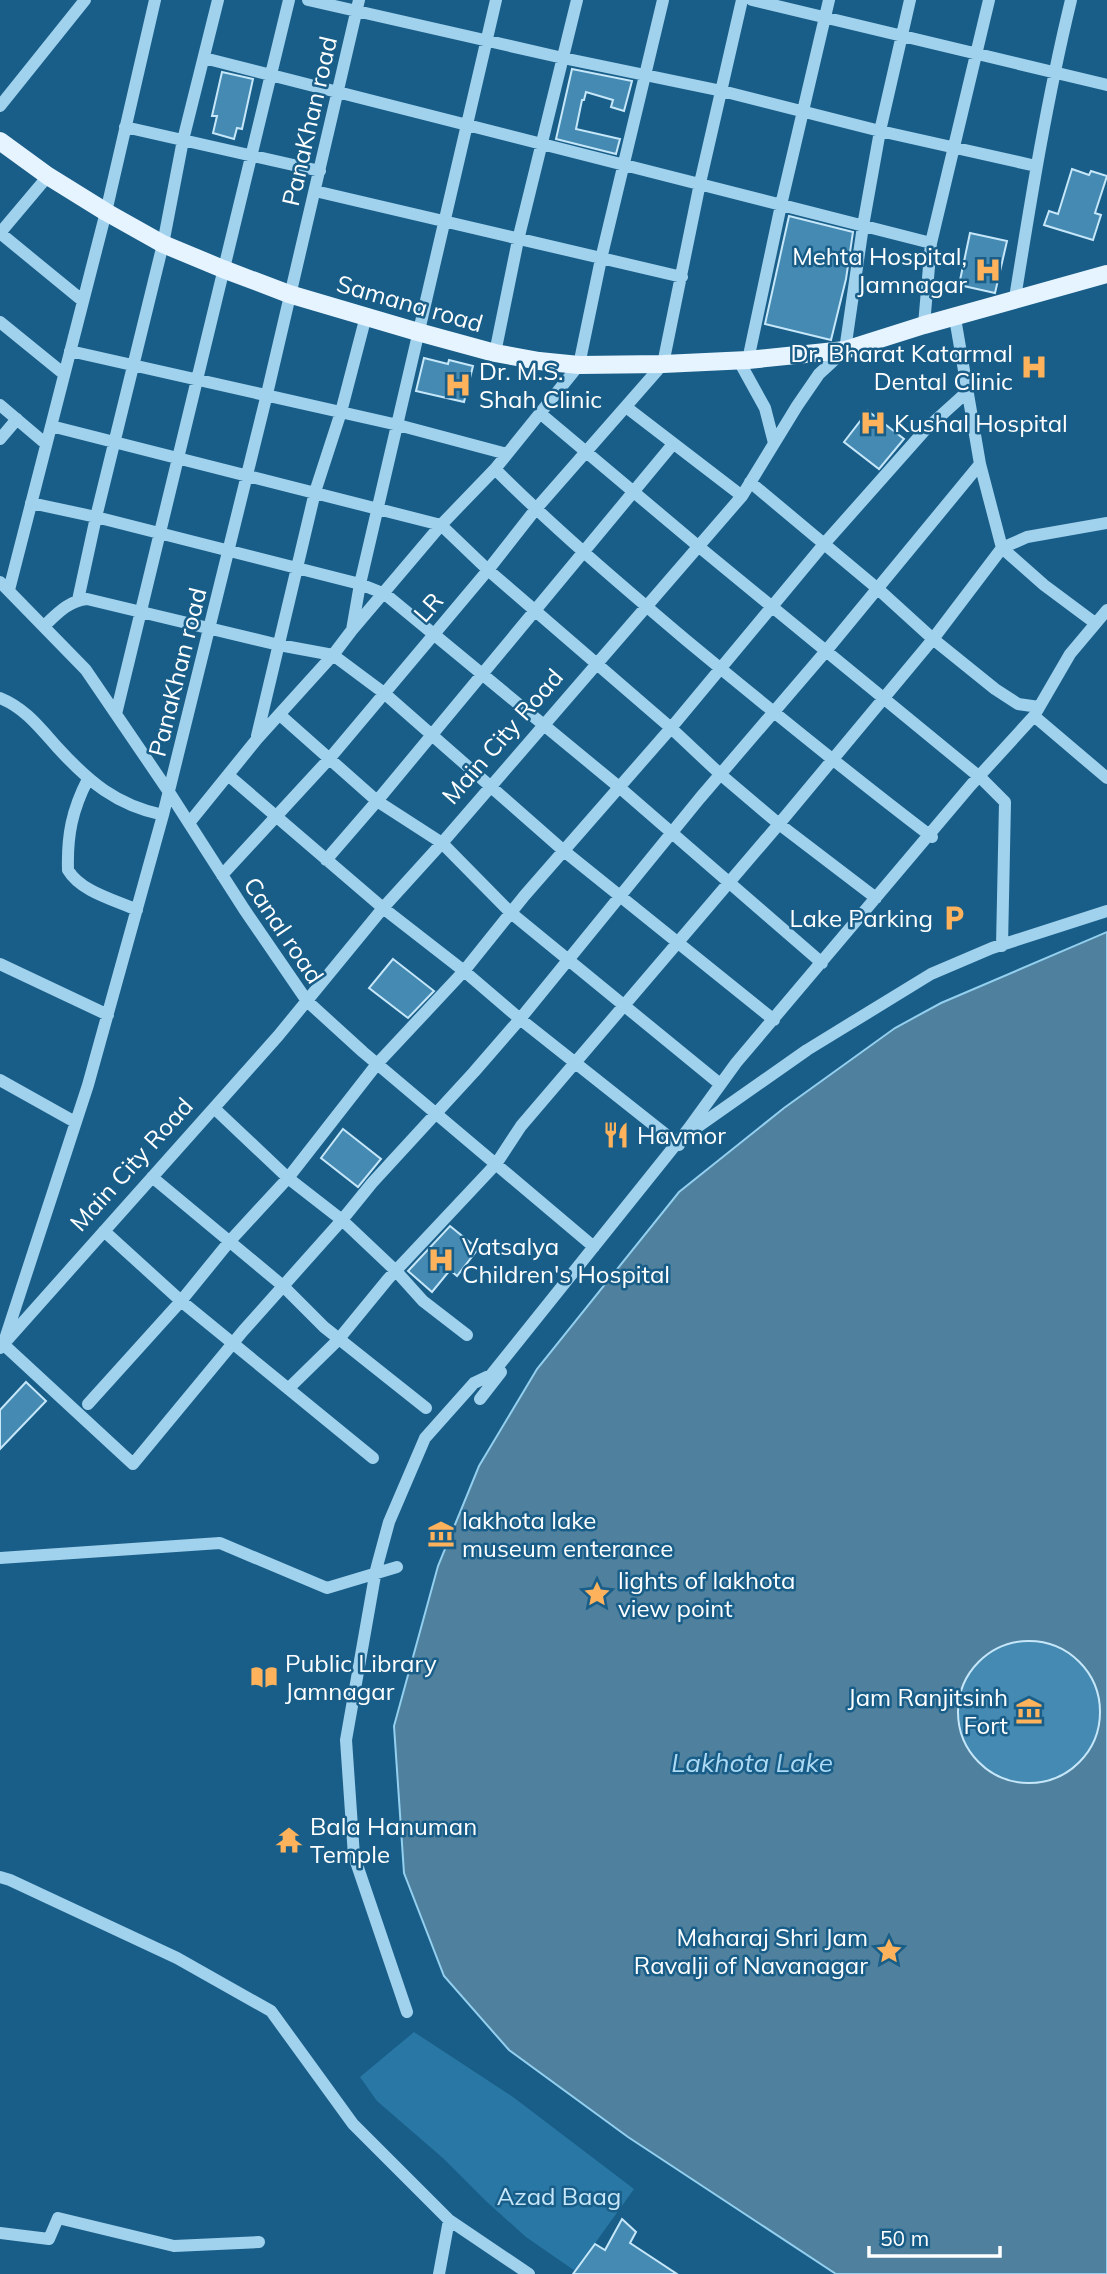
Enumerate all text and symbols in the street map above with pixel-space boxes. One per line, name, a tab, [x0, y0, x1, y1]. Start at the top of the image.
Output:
street label: PanaKhan road	[275, 33, 343, 209]
place label: Mehta Hospital, Jamnagar	[792, 241, 967, 299]
hospital icon: Mehta Hospital, Jamnagar	[973, 255, 1003, 285]
street label: Samana road	[333, 268, 487, 338]
place label: Dr. Bharat Katarmal Dental Clinic	[790, 338, 1013, 396]
hospital icon: Dr. Bharat Katarmal Dental Clinic	[1019, 352, 1049, 382]
place label: Dr. M.S. Shah Clinic	[479, 356, 602, 414]
hospital icon: Dr. M.S. Shah Clinic	[443, 370, 473, 400]
hospital icon: Kushal Hospital	[858, 408, 888, 438]
place label: Kushal Hospital	[894, 408, 1068, 438]
street label: PanaKhan road	[142, 584, 212, 760]
street label: LR	[407, 586, 449, 628]
street label: Main City Road	[435, 662, 569, 810]
street label: Canal road	[237, 871, 331, 989]
place label: Lake Parking	[789, 903, 933, 933]
parking icon: Lake Parking	[939, 903, 969, 933]
street label: Main City Road	[63, 1091, 199, 1237]
restaurant icon: Havmor	[601, 1120, 631, 1150]
place label: Havmor	[637, 1120, 726, 1150]
place label: Vatsalya Children's Hospital	[462, 1231, 670, 1289]
hospital icon: Vatsalya Children's Hospital	[426, 1245, 456, 1275]
place label: lakhota lake museum enterance	[462, 1505, 673, 1563]
museum icon: lakhota lake museum enterance	[426, 1519, 456, 1549]
place label: lights of lakhota view point	[618, 1565, 795, 1623]
place icon: lights of lakhota view point	[582, 1579, 612, 1609]
place label: Public Library Jamnagar	[285, 1648, 437, 1706]
library icon: Public Library Jamnagar	[249, 1662, 279, 1692]
place label: Jam Ranjitsinh Fort	[848, 1682, 1008, 1740]
museum icon: Jam Ranjitsinh Fort	[1014, 1696, 1044, 1726]
water label: Lakhota Lake	[671, 1746, 833, 1779]
place label: Bala Hanuman Temple	[310, 1811, 477, 1869]
temple icon: Bala Hanuman Temple	[274, 1825, 304, 1855]
place label: Maharaj Shri Jam Ravalji of Navanagar	[634, 1922, 868, 1980]
place icon: Maharaj Shri Jam Ravalji of Navanagar	[874, 1936, 904, 1966]
park label: Azad Baag	[497, 2181, 621, 2211]
scale bar	[869, 2214, 1000, 2258]
text: 50 m	[880, 2225, 929, 2251]

